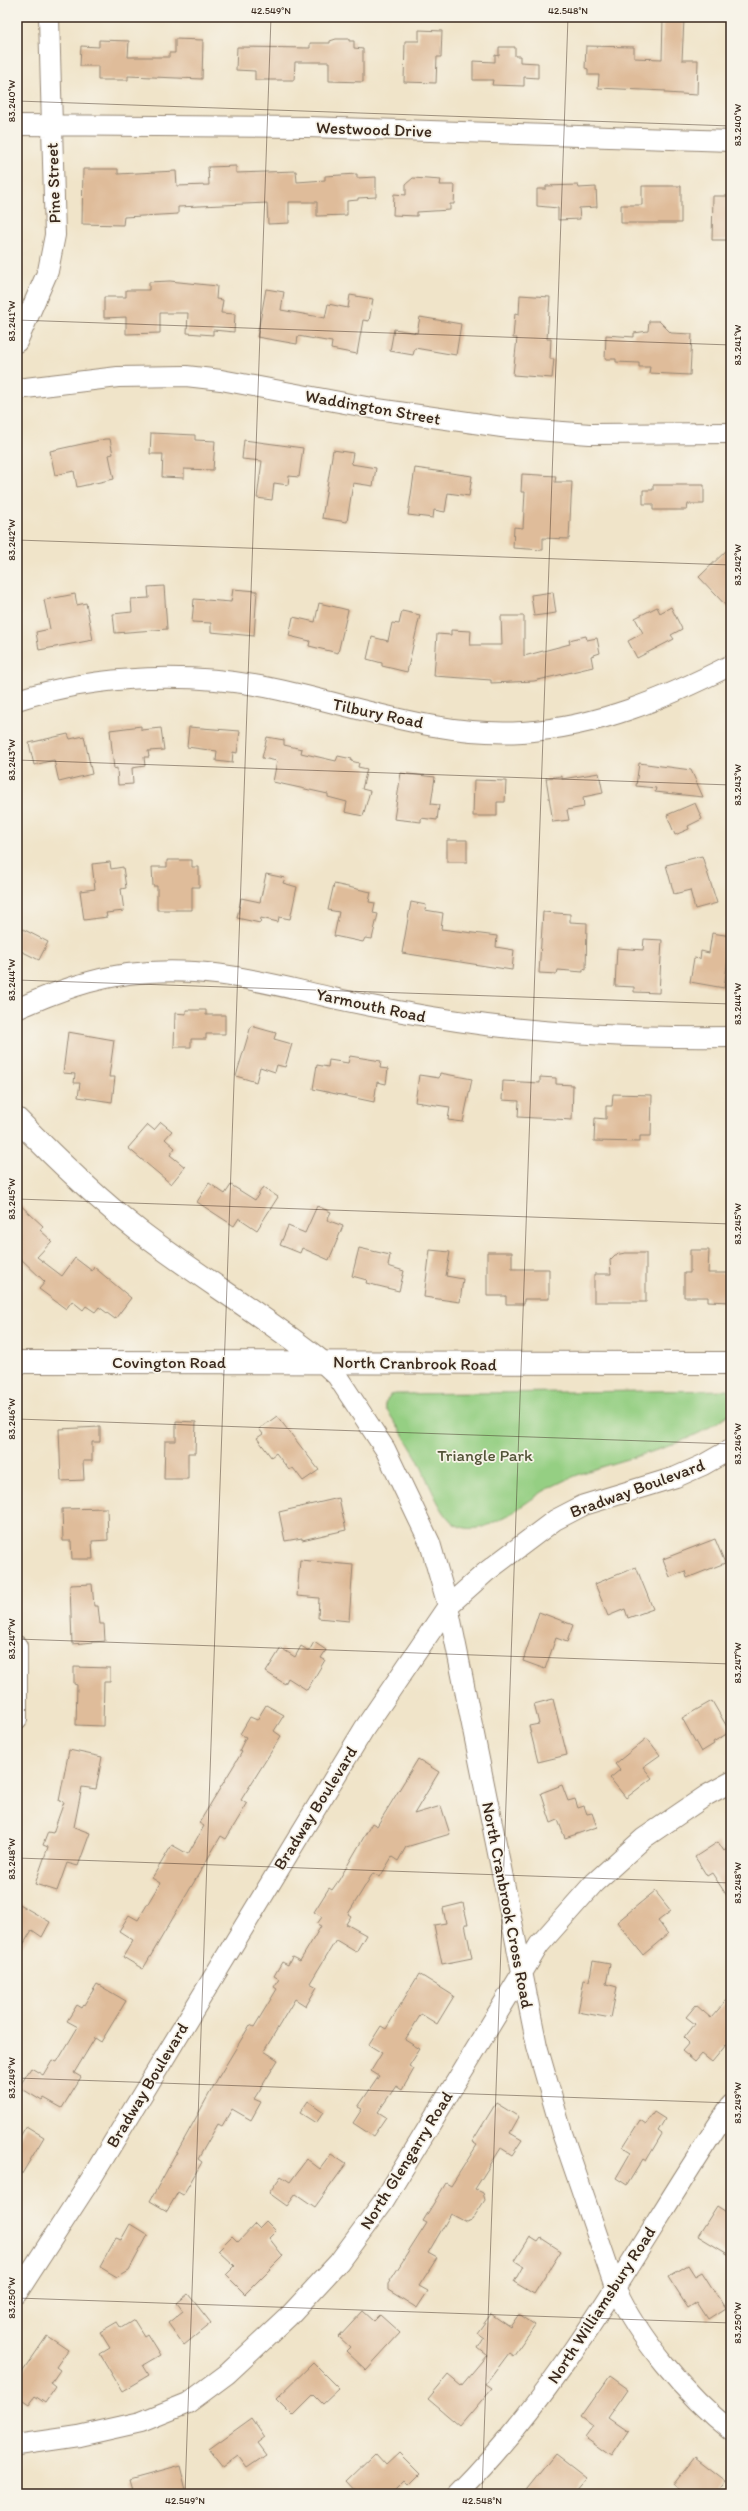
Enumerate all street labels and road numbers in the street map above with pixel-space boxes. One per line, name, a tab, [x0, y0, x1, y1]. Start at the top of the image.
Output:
street label: Westwood Drive	[316, 117, 432, 141]
street label: Pine Street	[42, 142, 64, 224]
street label: Waddington Street	[304, 385, 442, 429]
street label: Tilbury Road	[331, 694, 425, 732]
street label: Yarmouth Road	[314, 984, 428, 1026]
street label: Covington Road	[112, 1352, 227, 1372]
street label: North Cranbrook Road	[333, 1352, 498, 1374]
street label: Bradway Boulevard	[567, 1454, 707, 1522]
street label: Bradway Boulevard	[269, 1743, 361, 1873]
street label: North Cranbrook Cross Road	[478, 1800, 538, 2011]
street label: Bradway Boulevard	[102, 2019, 192, 2151]
street label: North Glengarry Road	[355, 2087, 457, 2233]
street label: North Williamsbury Road	[543, 2223, 659, 2387]

